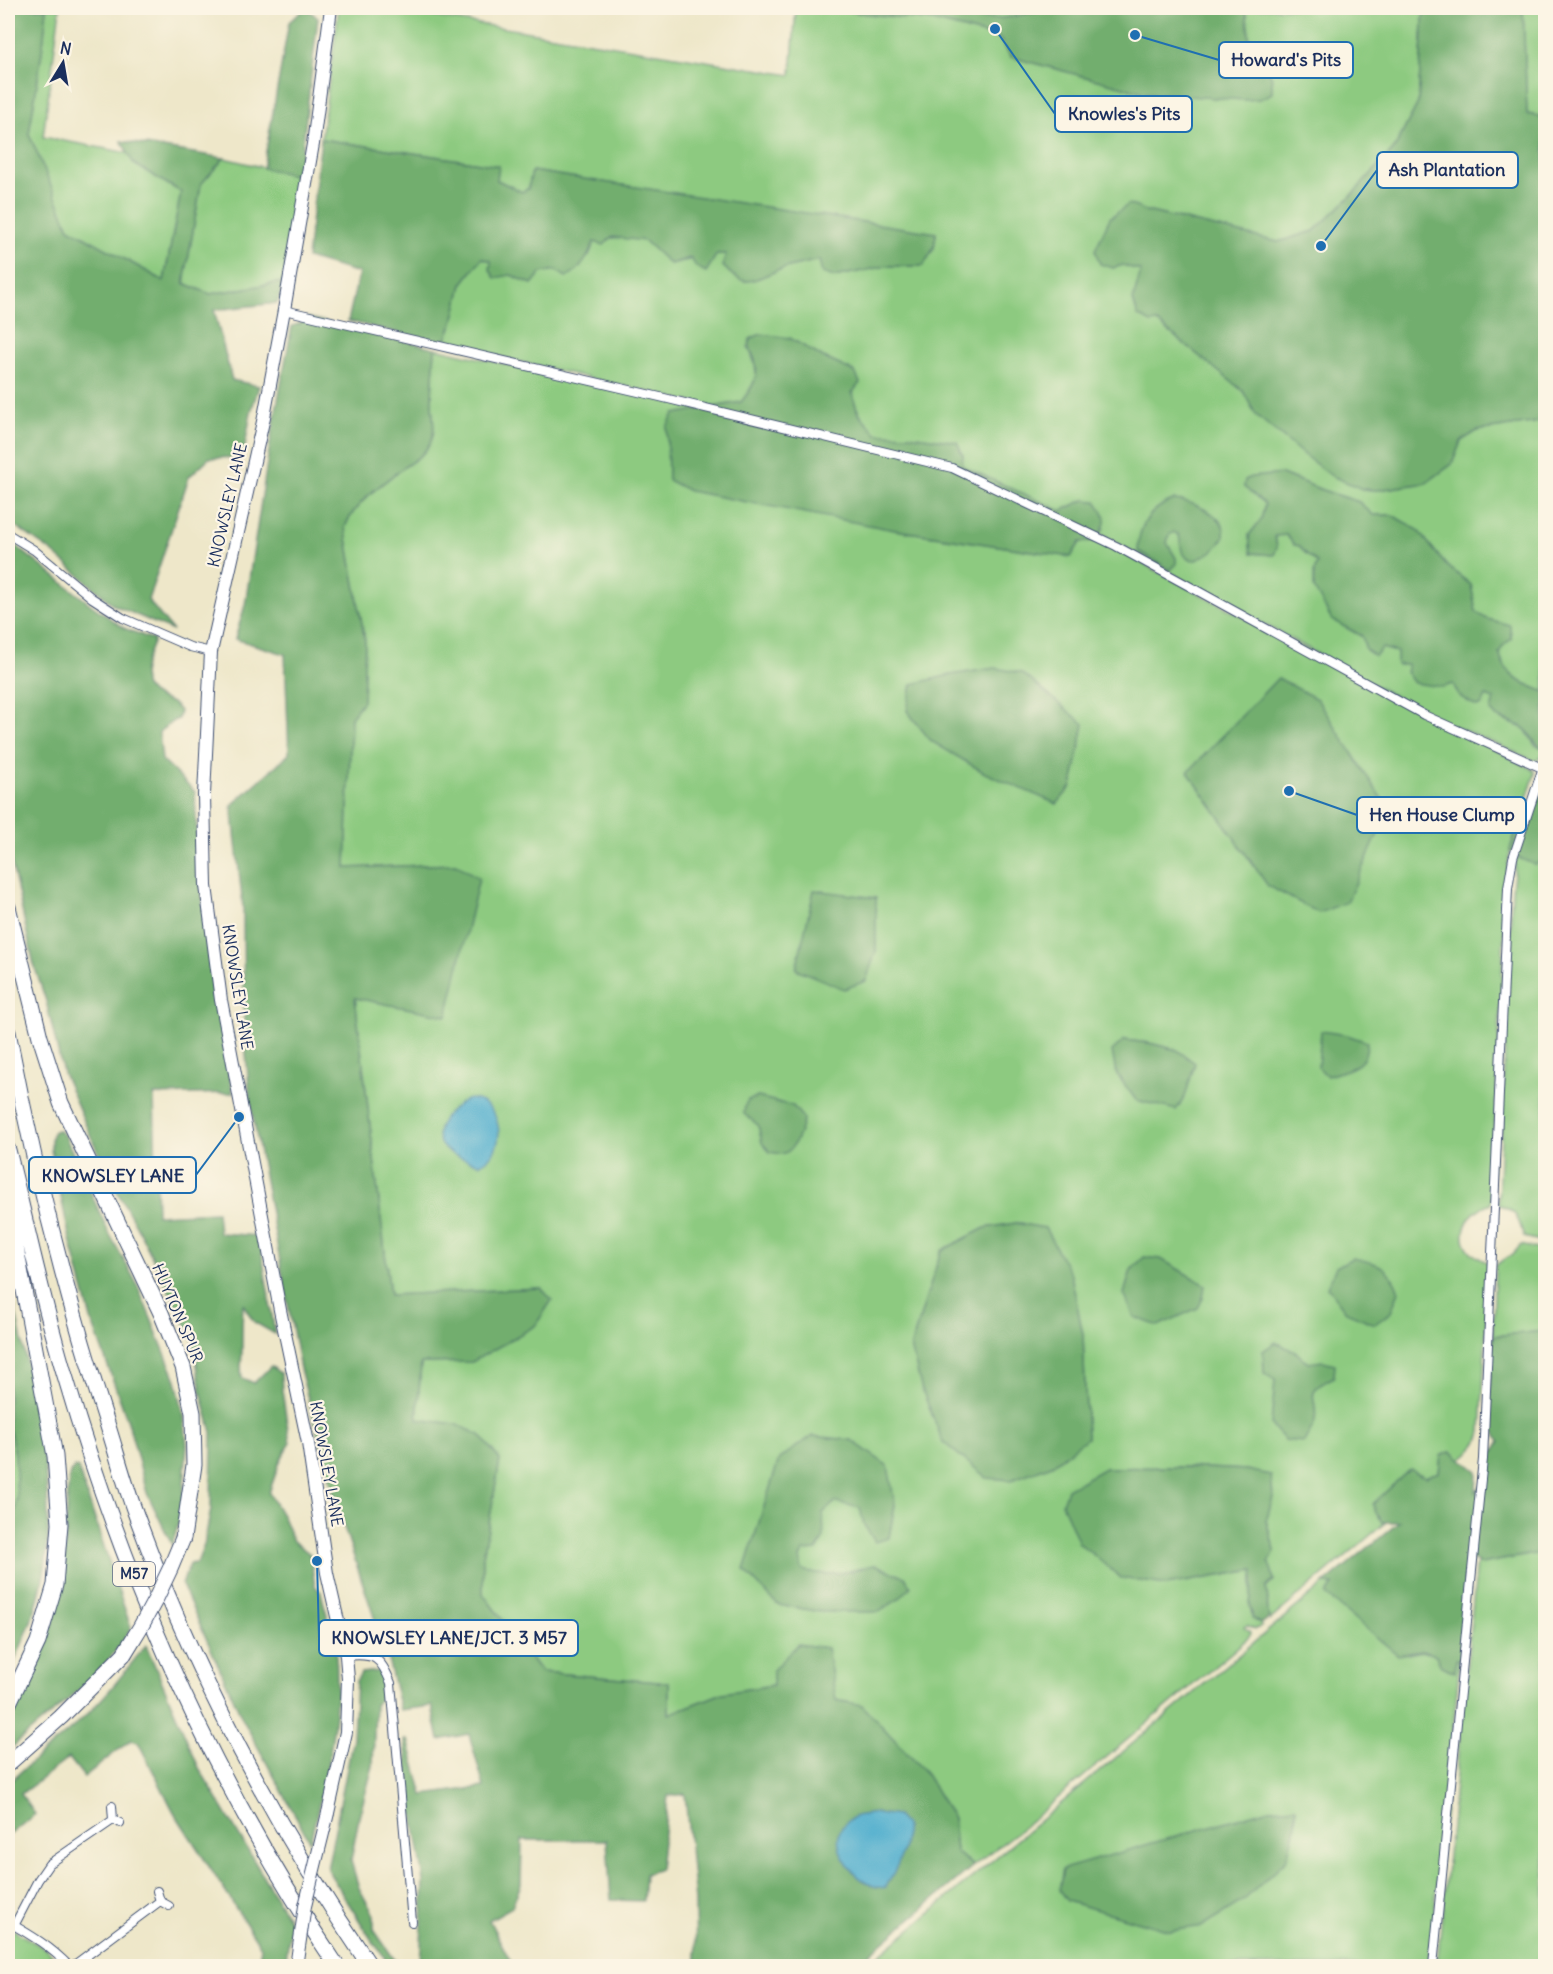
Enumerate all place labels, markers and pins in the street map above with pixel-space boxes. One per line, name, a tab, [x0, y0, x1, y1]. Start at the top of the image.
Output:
callout: Howard's Pits	[1219, 42, 1353, 78]
callout: Knowles's Pits	[1055, 96, 1192, 132]
callout: Ash Plantation	[1377, 152, 1518, 188]
callout: Hen House Clump	[1357, 797, 1526, 833]
callout: KNOWSLEY LANE	[29, 1157, 196, 1193]
callout: KNOWSLEY LANE/JCT. 3 M57	[319, 1620, 578, 1656]

